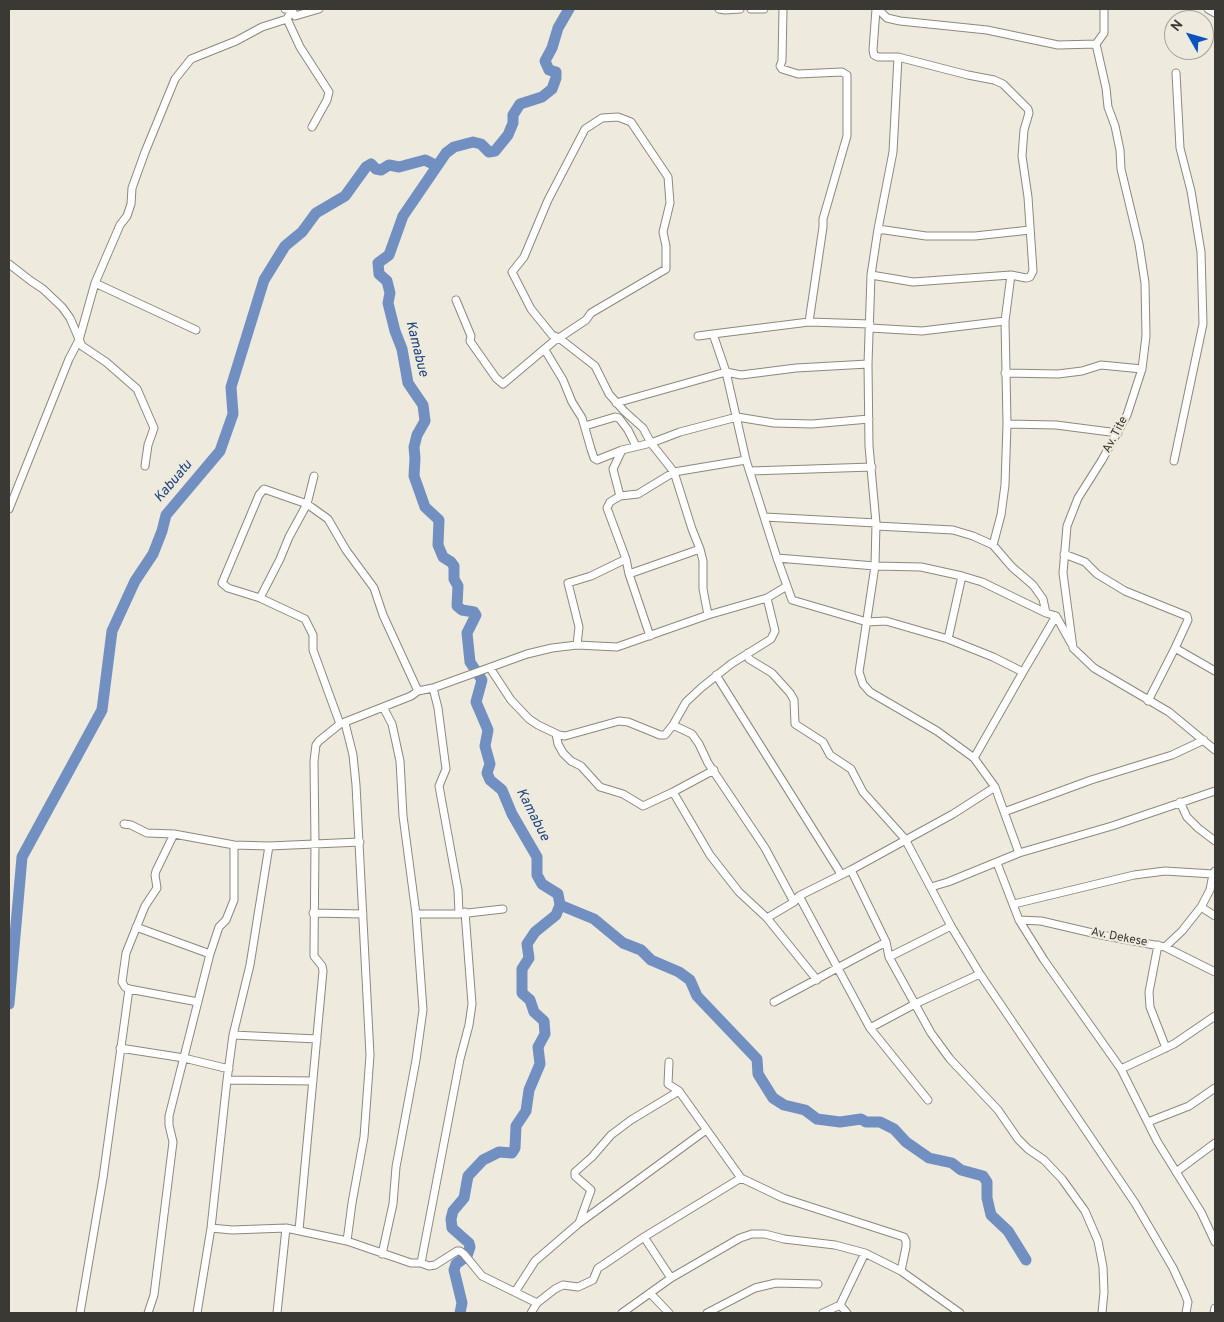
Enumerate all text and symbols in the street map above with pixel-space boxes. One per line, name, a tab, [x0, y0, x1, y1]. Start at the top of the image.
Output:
north arrow	[1164, 10, 1214, 60]
text: N	[1168, 17, 1187, 35]
water label: Kamabue	[401, 319, 431, 379]
street label: Av. Tite	[1100, 414, 1132, 456]
water label: Kabuatu	[152, 458, 196, 506]
water label: Kamabue	[512, 786, 552, 844]
street label: Av. Dekese	[1090, 925, 1148, 951]

